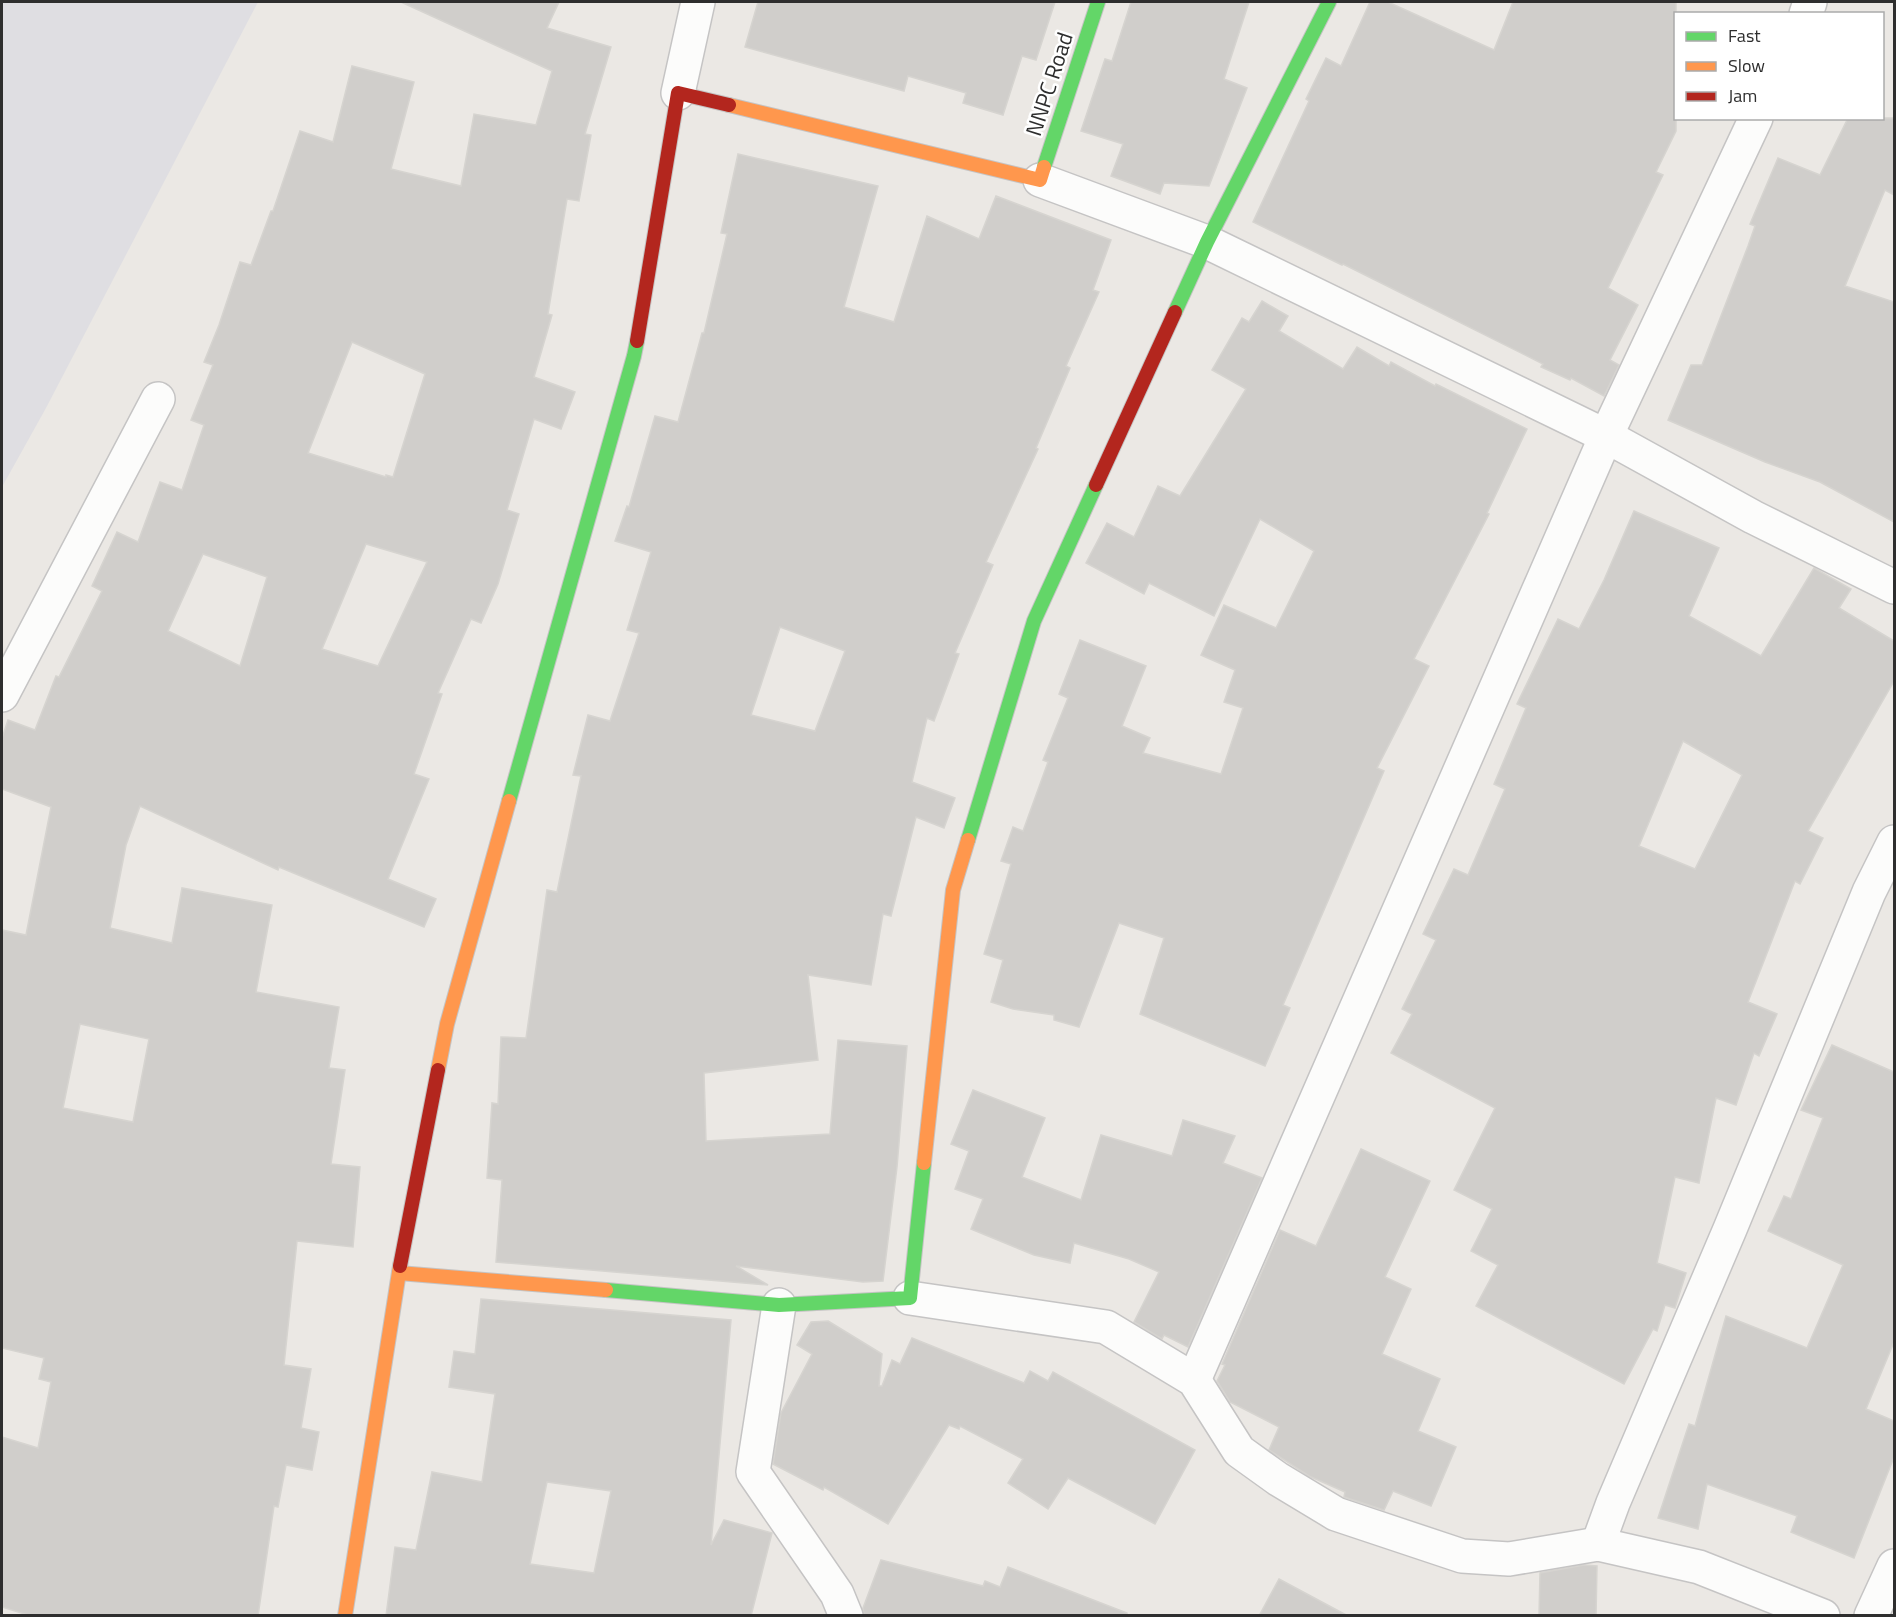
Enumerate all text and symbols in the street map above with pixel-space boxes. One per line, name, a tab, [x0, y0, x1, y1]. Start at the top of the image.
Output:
legend	[1674, 12, 1884, 120]
text: Fast	[1728, 22, 1761, 49]
street label: NNPC Road	[1016, 28, 1082, 140]
text: Slow	[1728, 52, 1765, 79]
text: Jam	[1728, 82, 1757, 109]

